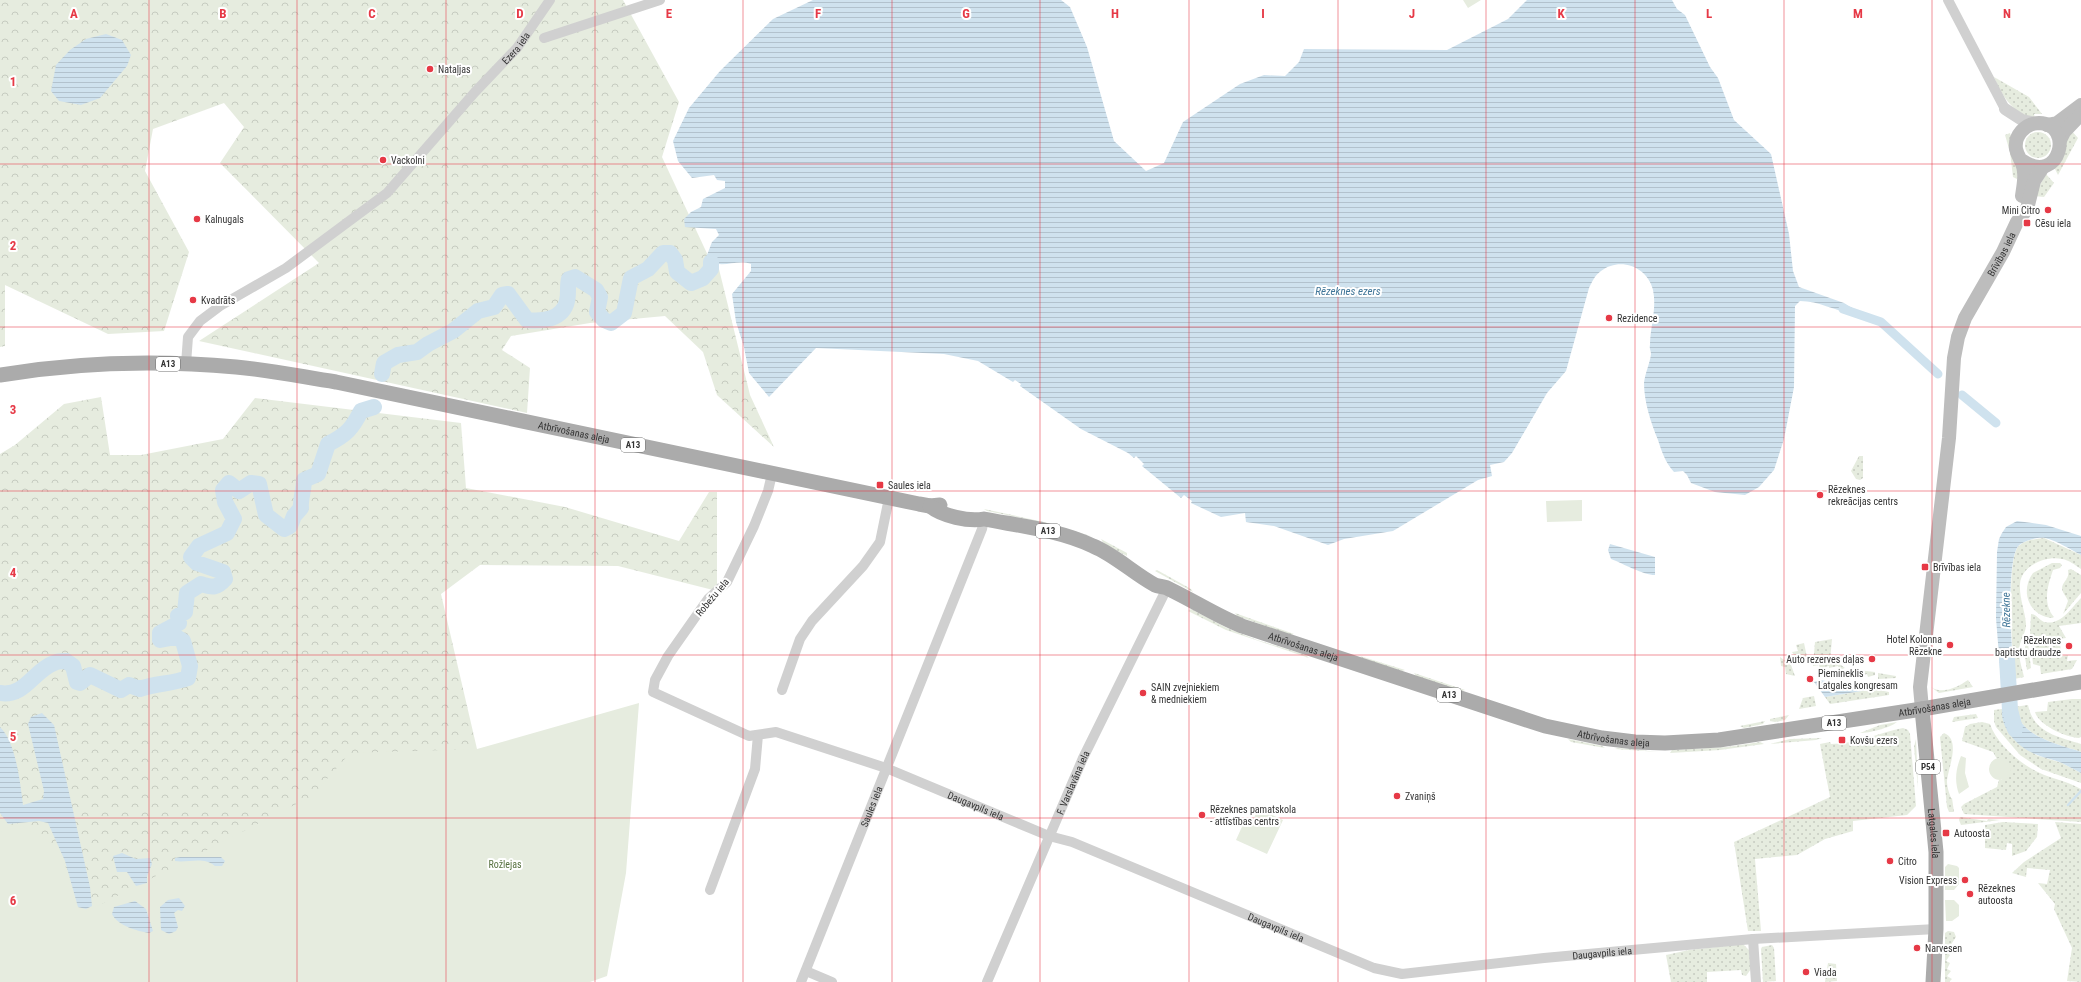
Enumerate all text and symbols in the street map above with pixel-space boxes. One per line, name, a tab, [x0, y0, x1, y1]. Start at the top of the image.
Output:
text: A	[70, 6, 78, 21]
text: B	[219, 6, 227, 21]
text: C	[368, 6, 376, 21]
text: D	[516, 6, 524, 21]
text: E	[666, 6, 673, 21]
text: F	[815, 6, 821, 21]
text: G	[962, 6, 970, 21]
text: H	[1111, 6, 1119, 21]
text: I	[1261, 6, 1265, 21]
text: J	[1409, 6, 1415, 21]
text: K	[1557, 6, 1565, 21]
text: L	[1706, 6, 1712, 21]
text: M	[1853, 6, 1863, 21]
text: N	[2003, 6, 2011, 21]
street label: Ezera iela	[500, 30, 532, 66]
marker: Nataļjas	[425, 64, 435, 74]
place label: Nataļjas	[438, 64, 471, 76]
text: 1	[10, 74, 16, 89]
marker: Vackolni	[378, 155, 388, 165]
place label: Vackolni	[391, 155, 425, 166]
place label: Mini Citro	[2002, 205, 2040, 216]
marker: Mini Citro	[2043, 205, 2053, 215]
marker: Kalnugals	[192, 214, 202, 224]
place label: Kalnugals	[205, 214, 244, 225]
marker: Cēsu iela	[2022, 218, 2032, 228]
place label: Cēsu iela	[2035, 218, 2071, 229]
street label: Brīvības iela	[1985, 230, 2018, 278]
text: 2	[10, 238, 17, 253]
water label: Rēzeknes ezers	[1315, 285, 1381, 298]
marker: Kvadrāts	[188, 295, 198, 305]
place label: Kvadrāts	[201, 295, 236, 306]
marker: Rezidence	[1604, 313, 1614, 323]
place label: Rezidence	[1617, 313, 1658, 324]
road number: A13	[156, 357, 180, 371]
text: 3	[10, 402, 16, 417]
street label: Atbrīvošanas aleja	[537, 419, 611, 445]
road number: A13	[621, 438, 645, 452]
marker: Saules iela	[875, 480, 885, 490]
place label: Saules iela	[888, 480, 931, 491]
place label: Rēzeknes rekreācijas centrs	[1828, 484, 1899, 507]
marker: Rēzeknes rekreācijas centrs	[1815, 490, 1825, 500]
road number: A13	[1036, 524, 1060, 538]
marker: Brīvības iela	[1920, 562, 1930, 572]
place label: Brīvības iela	[1933, 562, 1981, 573]
text: 4	[10, 565, 17, 580]
street label: Robežu iela	[694, 576, 731, 618]
water label: Rēzekne	[2000, 592, 2013, 628]
street label: Atbrīvošanas aleja	[1267, 630, 1340, 663]
place label: Hotel Kolonna Rēzekne	[1886, 634, 1942, 657]
place label: Rēzeknes baptistu draudze	[1995, 635, 2061, 658]
marker: Hotel Kolonna Rēzekne	[1945, 640, 1955, 650]
marker: Rēzeknes baptistu draudze	[2064, 641, 2074, 651]
place label: Auto rezerves daļas	[1786, 654, 1864, 666]
marker: Auto rezerves daļas	[1867, 654, 1877, 664]
place label: Piemineklis Latgales kongresam	[1818, 668, 1898, 691]
marker: Piemineklis Latgales kongresam	[1805, 674, 1815, 684]
place label: SAIN zvejniekiem & medniekiem	[1151, 682, 1219, 705]
marker: SAIN zvejniekiem & medniekiem	[1138, 688, 1148, 698]
road number: A13	[1437, 688, 1461, 702]
street label: Atbrīvošanas aleja	[1898, 696, 1972, 719]
road number: A13	[1822, 716, 1846, 730]
street label: Atbrīvošanas aleja	[1576, 728, 1650, 748]
text: 5	[10, 729, 17, 744]
marker: Kovšu ezers	[1837, 735, 1847, 745]
place label: Kovšu ezers	[1850, 735, 1898, 746]
street label: F. Varslavāna iela	[1054, 749, 1092, 816]
road number: P54	[1916, 760, 1940, 774]
street label: Saules iela	[859, 785, 885, 829]
street label: Daugavpils iela	[946, 789, 1006, 823]
marker: Zvaniņš	[1392, 791, 1402, 801]
place label: Zvaniņš	[1405, 791, 1436, 803]
place label: Rēzeknes pamatskola - attīstības centrs	[1210, 804, 1296, 827]
street label: Latgales iela	[1926, 808, 1941, 859]
marker: Rēzeknes pamatskola - attīstības centrs	[1197, 810, 1207, 820]
marker: Autoosta	[1941, 828, 1951, 838]
place label: Autoosta	[1954, 828, 1990, 839]
marker: Citro	[1885, 856, 1895, 866]
place label: Citro	[1898, 856, 1917, 867]
park label: Rožlejas	[488, 859, 522, 870]
place label: Vision Express	[1899, 875, 1957, 886]
marker: Vision Express	[1960, 875, 1970, 885]
place label: Rēzeknes autoosta	[1978, 883, 2016, 906]
marker: Rēzeknes autoosta	[1965, 889, 1975, 899]
text: 6	[10, 893, 17, 908]
street label: Daugavpils iela	[1246, 911, 1306, 944]
marker: Narvesen	[1912, 943, 1922, 953]
place label: Narvesen	[1925, 943, 1962, 954]
street label: Daugavpils iela	[1572, 945, 1633, 961]
marker: Viada	[1801, 967, 1811, 977]
place label: Viada	[1814, 967, 1837, 978]

